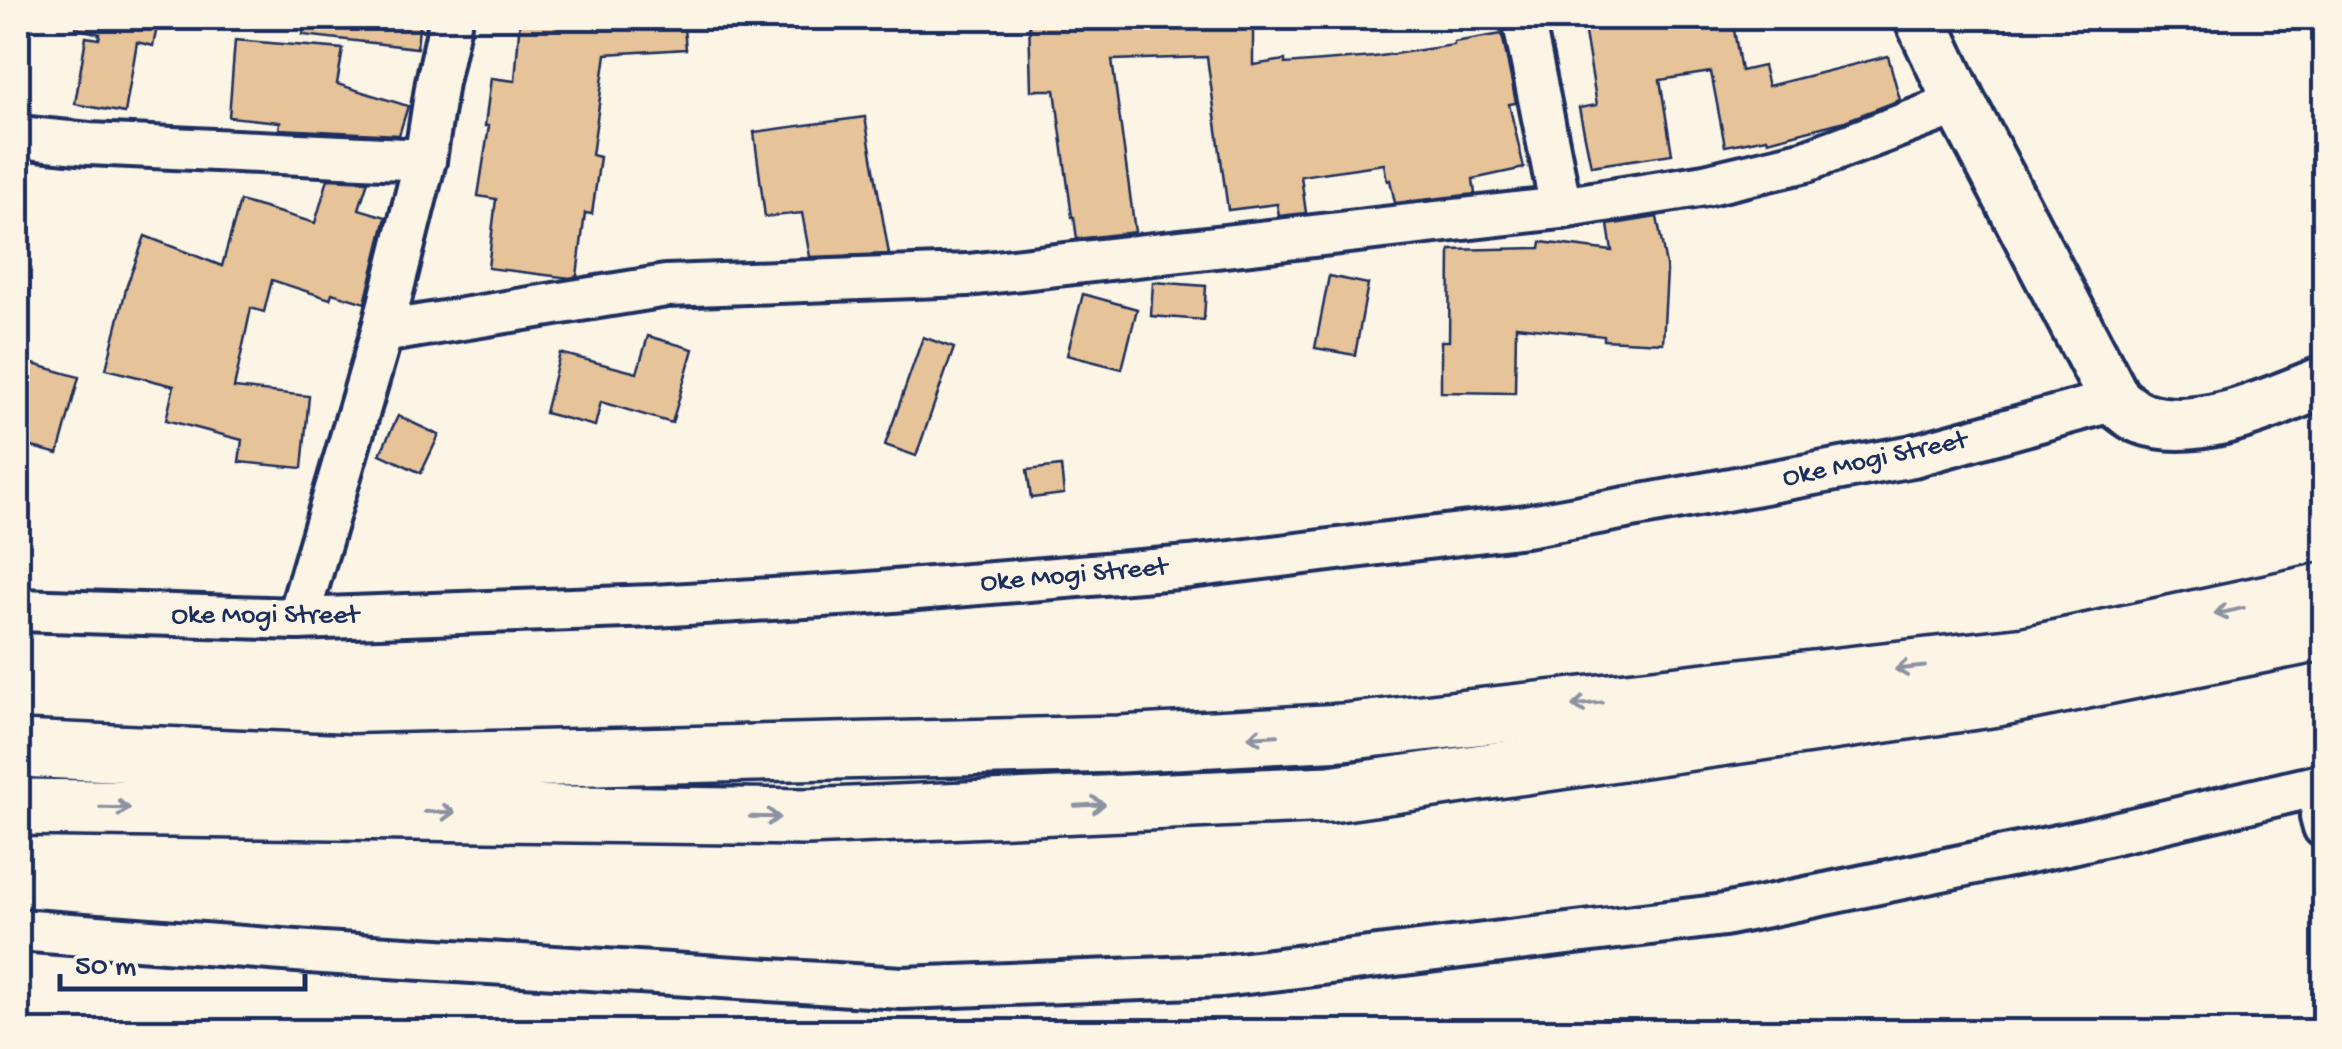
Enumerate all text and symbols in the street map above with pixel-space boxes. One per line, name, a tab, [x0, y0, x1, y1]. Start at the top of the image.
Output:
street label: Oke Mogi Street	[1780, 424, 1973, 496]
street label: Oke Mogi Street	[979, 551, 1171, 601]
street label: Oke Mogi Street	[171, 600, 361, 633]
one-way arrow	[2214, 603, 2246, 622]
one-way arrow	[1894, 659, 1926, 678]
one-way arrow	[1571, 695, 1603, 714]
one-way arrow	[1248, 727, 1280, 746]
one-way arrow	[1073, 795, 1105, 814]
one-way arrow	[98, 799, 130, 818]
one-way arrow	[423, 803, 455, 822]
one-way arrow	[748, 807, 780, 826]
scale bar	[60, 929, 305, 991]
text: 50 m	[75, 951, 136, 986]

